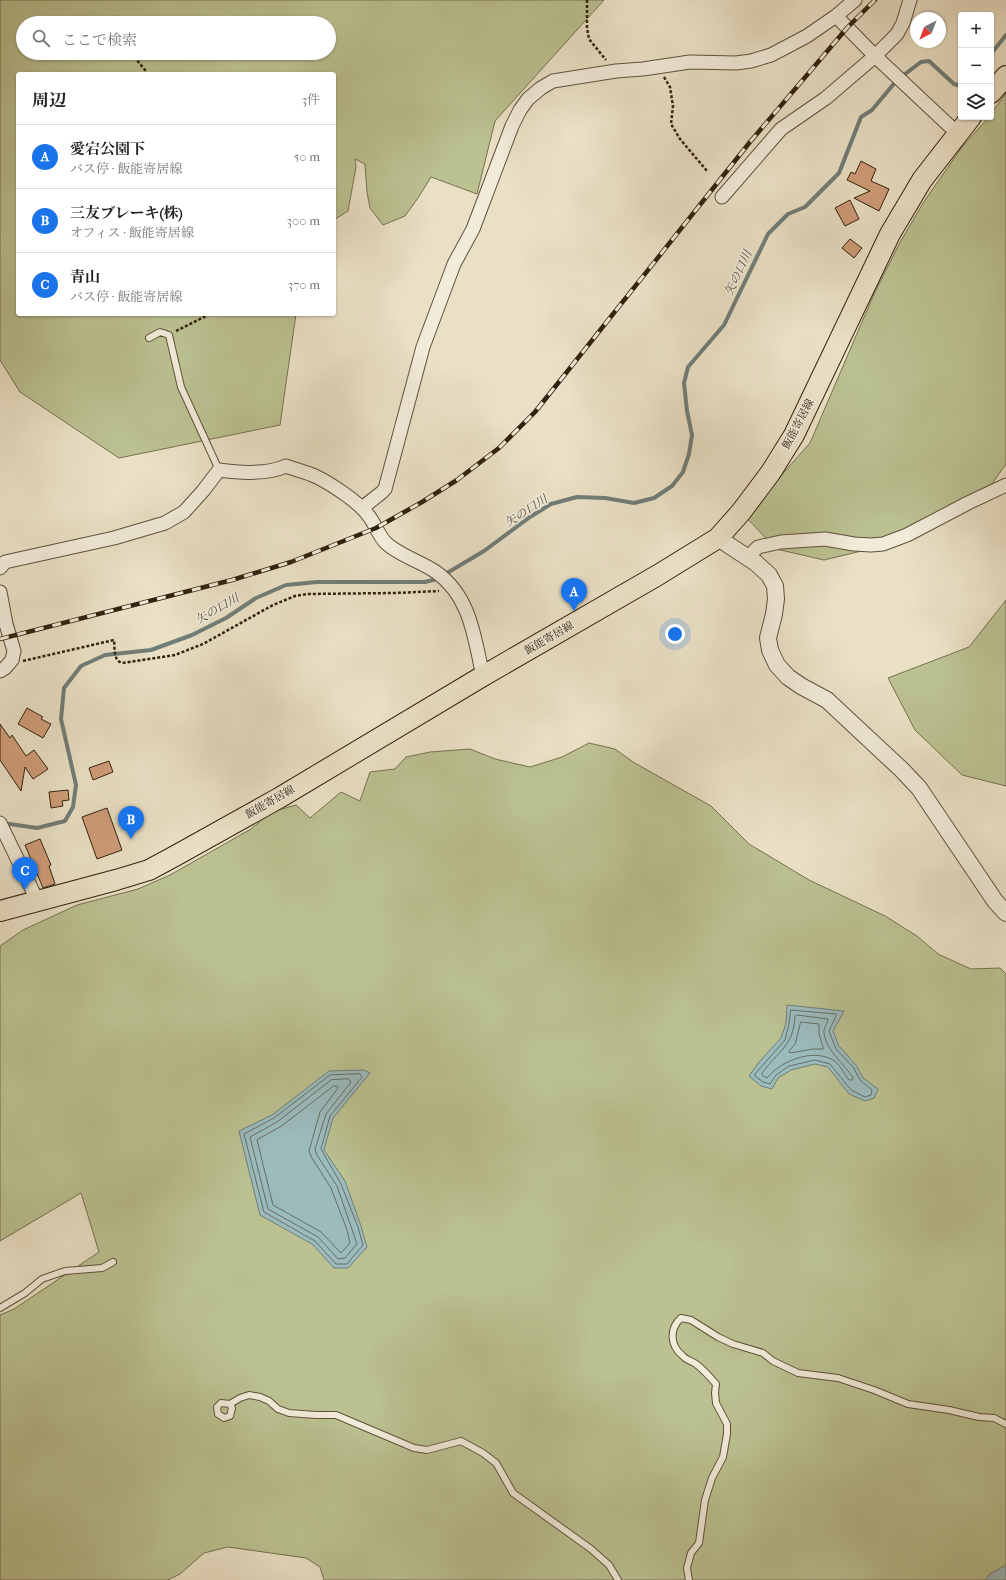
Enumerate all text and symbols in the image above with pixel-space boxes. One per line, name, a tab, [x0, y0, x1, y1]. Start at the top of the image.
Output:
north arrow	[910, 12, 946, 48]
map controls	[958, 12, 994, 120]
button: +	[958, 12, 994, 48]
search box	[16, 16, 336, 60]
icon: search	[30, 27, 52, 49]
text: ここで検索	[62, 31, 137, 49]
button: −	[958, 48, 994, 84]
button: layers	[958, 84, 994, 120]
text: 周辺	[32, 90, 66, 110]
text: 3件	[302, 92, 320, 107]
text: 愛宕公園下	[70, 140, 145, 158]
text: A	[41, 149, 49, 164]
text: 50 m	[294, 149, 320, 164]
text: バス停 · 飯能寄居線	[70, 161, 182, 176]
text: 三友ブレーキ(株)	[70, 204, 183, 222]
text: B	[41, 213, 49, 228]
text: 300 m	[287, 213, 320, 228]
text: オフィス · 飯能寄居線	[70, 225, 194, 240]
water label: 矢の口川	[722, 246, 755, 298]
text: 青山	[70, 268, 100, 286]
text: C	[41, 277, 49, 292]
text: 370 m	[288, 277, 320, 292]
text: バス停 · 飯能寄居線	[70, 289, 182, 304]
street label: 飯能寄居線	[779, 397, 817, 451]
water label: 矢の口川	[502, 491, 552, 530]
pin: A	[561, 578, 587, 611]
water label: 矢の口川	[193, 590, 243, 627]
street label: 飯能寄居線	[522, 619, 576, 657]
your location	[665, 624, 685, 644]
street label: 飯能寄居線	[243, 783, 297, 821]
pin: B	[118, 806, 144, 839]
pin: C	[12, 857, 38, 890]

